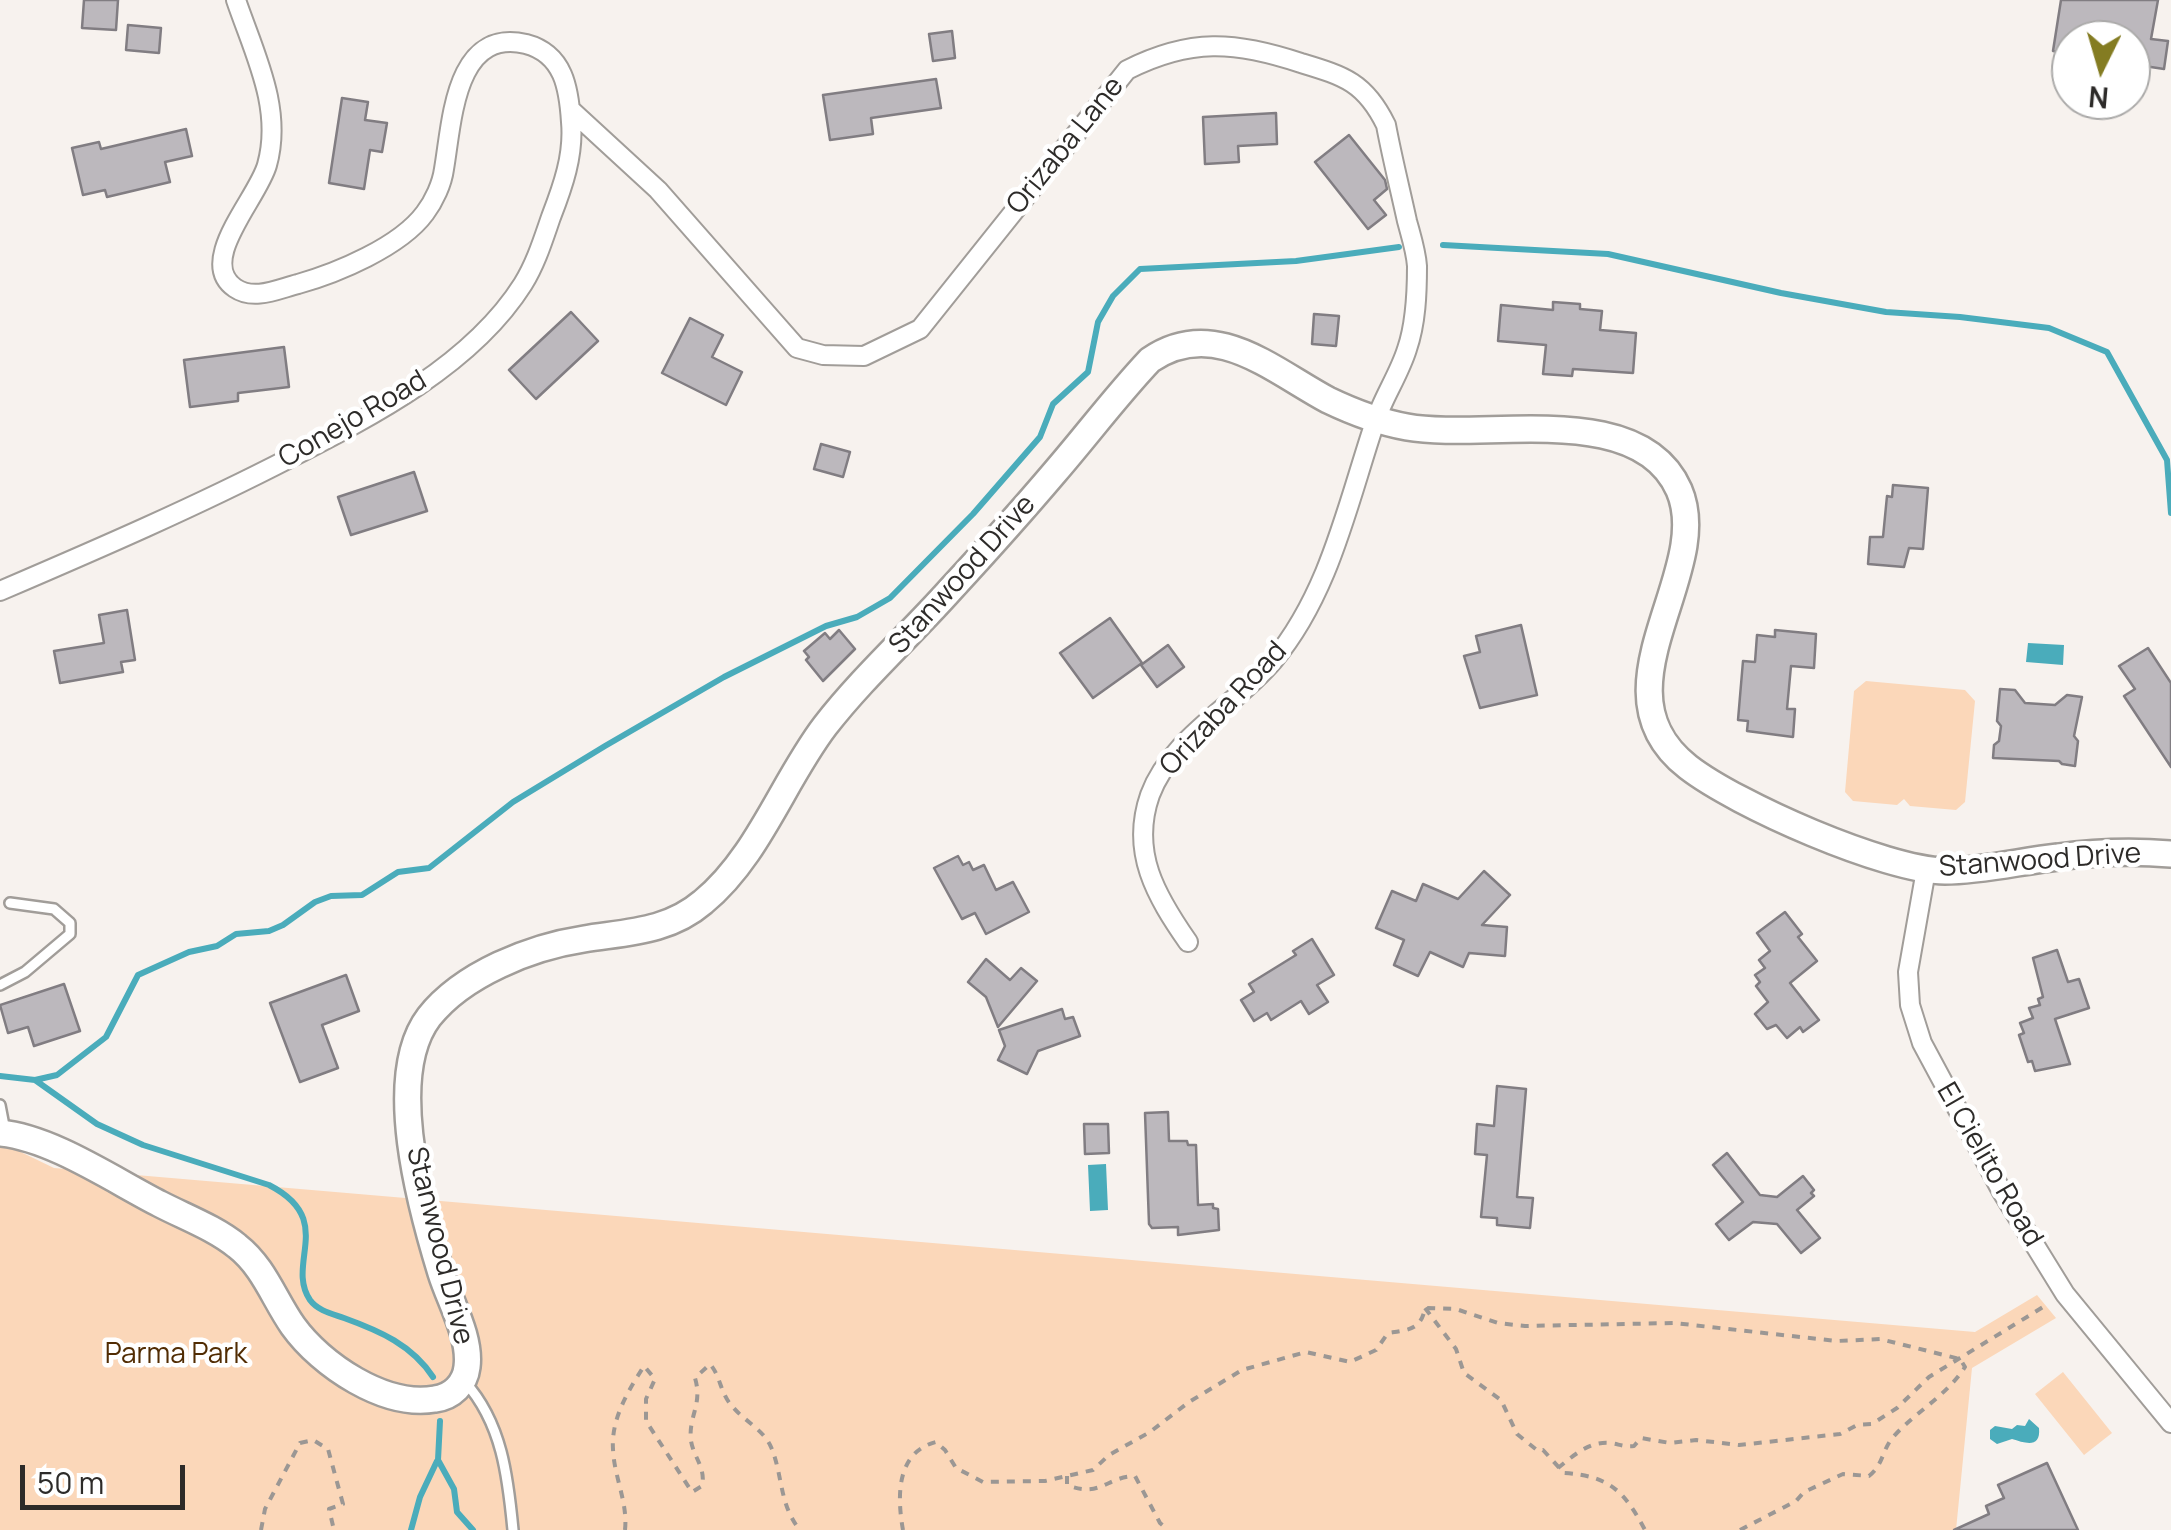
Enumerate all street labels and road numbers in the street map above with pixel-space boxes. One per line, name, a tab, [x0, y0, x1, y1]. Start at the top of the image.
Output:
street label: Orizaba Lane	[1000, 71, 1132, 221]
street label: Conejo Road	[273, 364, 433, 476]
street label: Stanwood Drive	[883, 489, 1043, 661]
street label: Orizaba Road	[1154, 635, 1294, 783]
street label: Stanwood Drive	[1938, 837, 2142, 885]
street label: El Cielito Road	[1929, 1077, 2049, 1253]
street label: Stanwood Drive	[398, 1144, 480, 1348]

